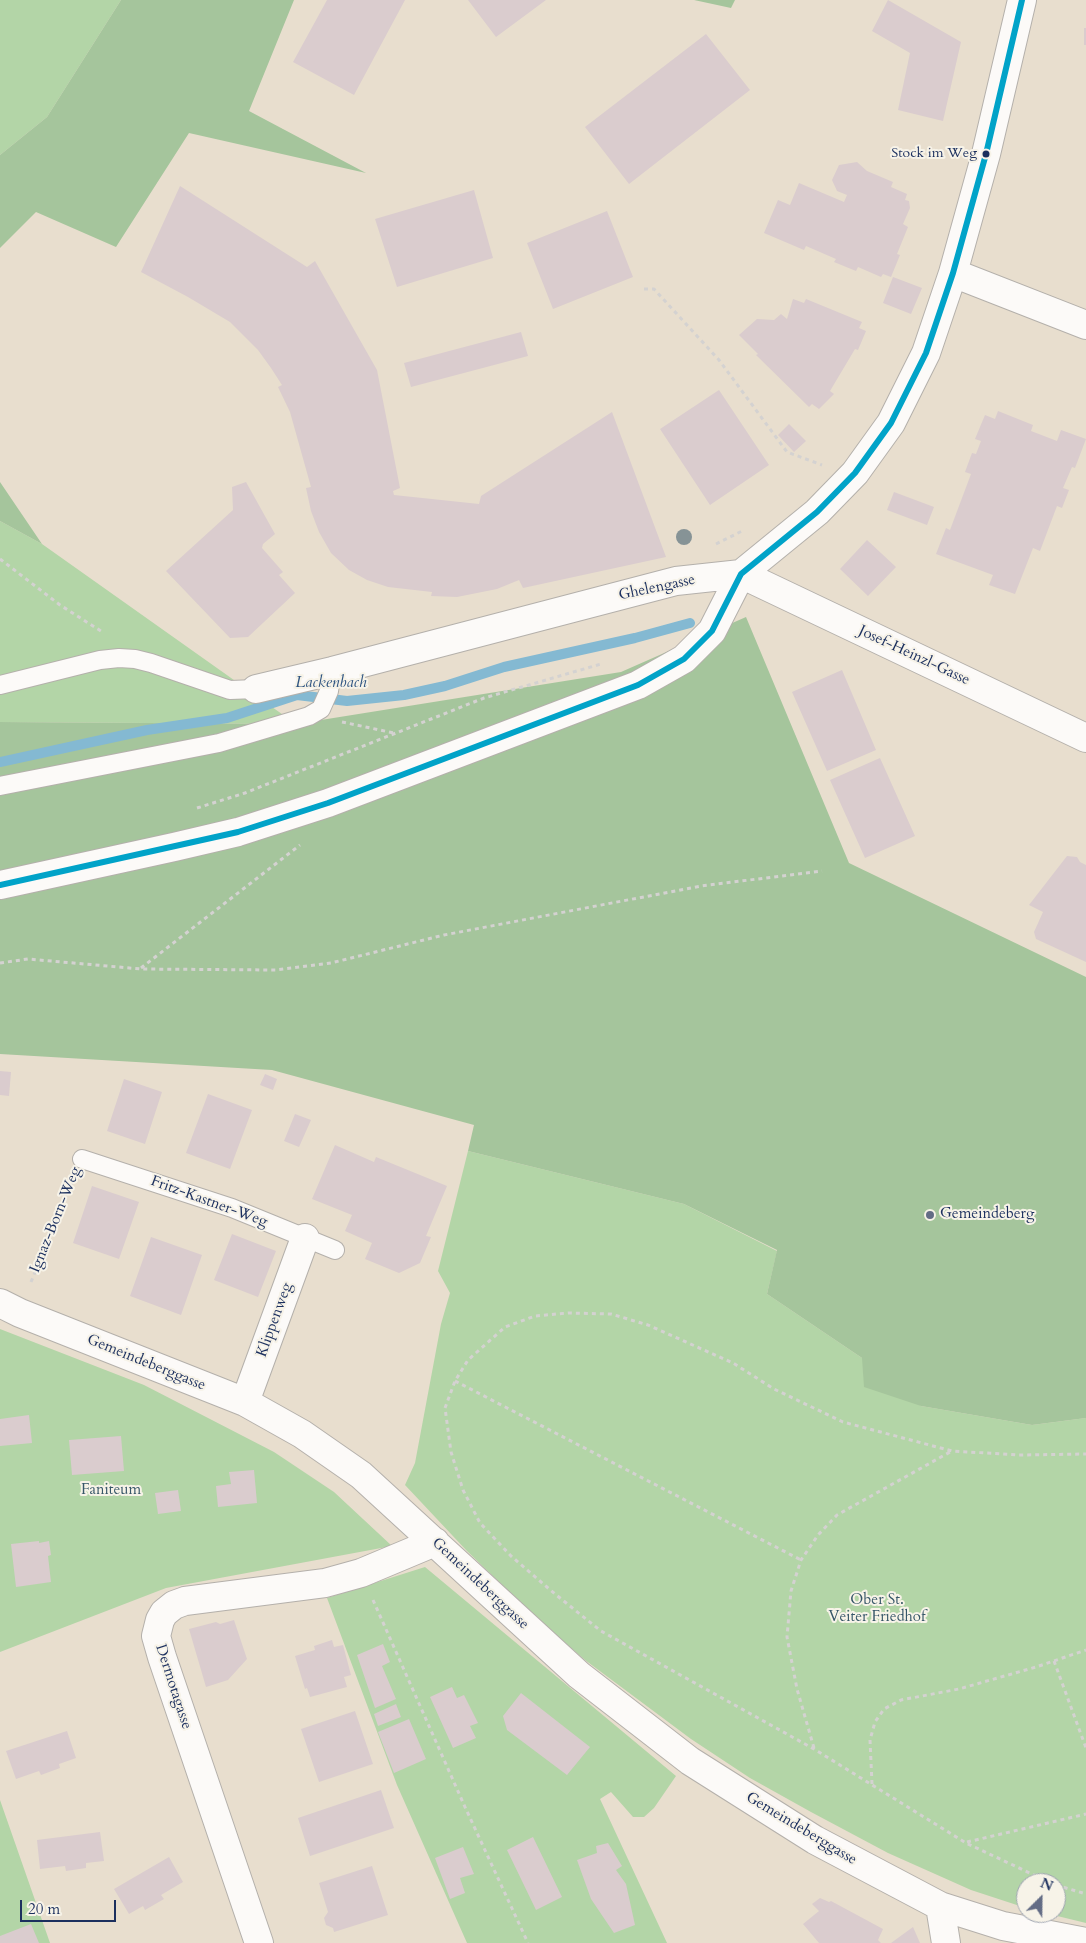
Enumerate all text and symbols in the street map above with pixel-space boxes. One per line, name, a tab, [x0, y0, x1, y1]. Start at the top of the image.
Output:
place label: Stock im Weg	[891, 146, 977, 162]
marker: Stock im Weg	[981, 149, 991, 159]
street label: Ghelengasse	[617, 571, 697, 605]
street label: Josef-Heinzl-Gasse	[855, 622, 973, 690]
water label: Lackenbach	[295, 673, 367, 693]
street label: Ignaz-Born-Weg	[27, 1164, 85, 1276]
street label: Fritz-Kastner-Weg	[148, 1173, 270, 1231]
place label: Gemeindeberg	[940, 1206, 1034, 1224]
marker: Gemeindeberg	[924, 1209, 936, 1221]
street label: Klippenweg	[253, 1280, 297, 1360]
street label: Gemeindeberggasse	[84, 1331, 208, 1395]
park label: Faniteum	[81, 1482, 141, 1500]
street label: Gemeindeberggasse	[428, 1534, 532, 1634]
park label: Ober St. Veiter Friedhof	[828, 1592, 926, 1627]
street label: Dermotagasse	[151, 1642, 195, 1732]
street label: Gemeindeberggasse	[742, 1789, 860, 1869]
north arrow	[1016, 1873, 1066, 1923]
text: N	[1037, 1874, 1056, 1896]
scale bar	[22, 1890, 119, 1922]
text: 20 m	[28, 1899, 60, 1919]

